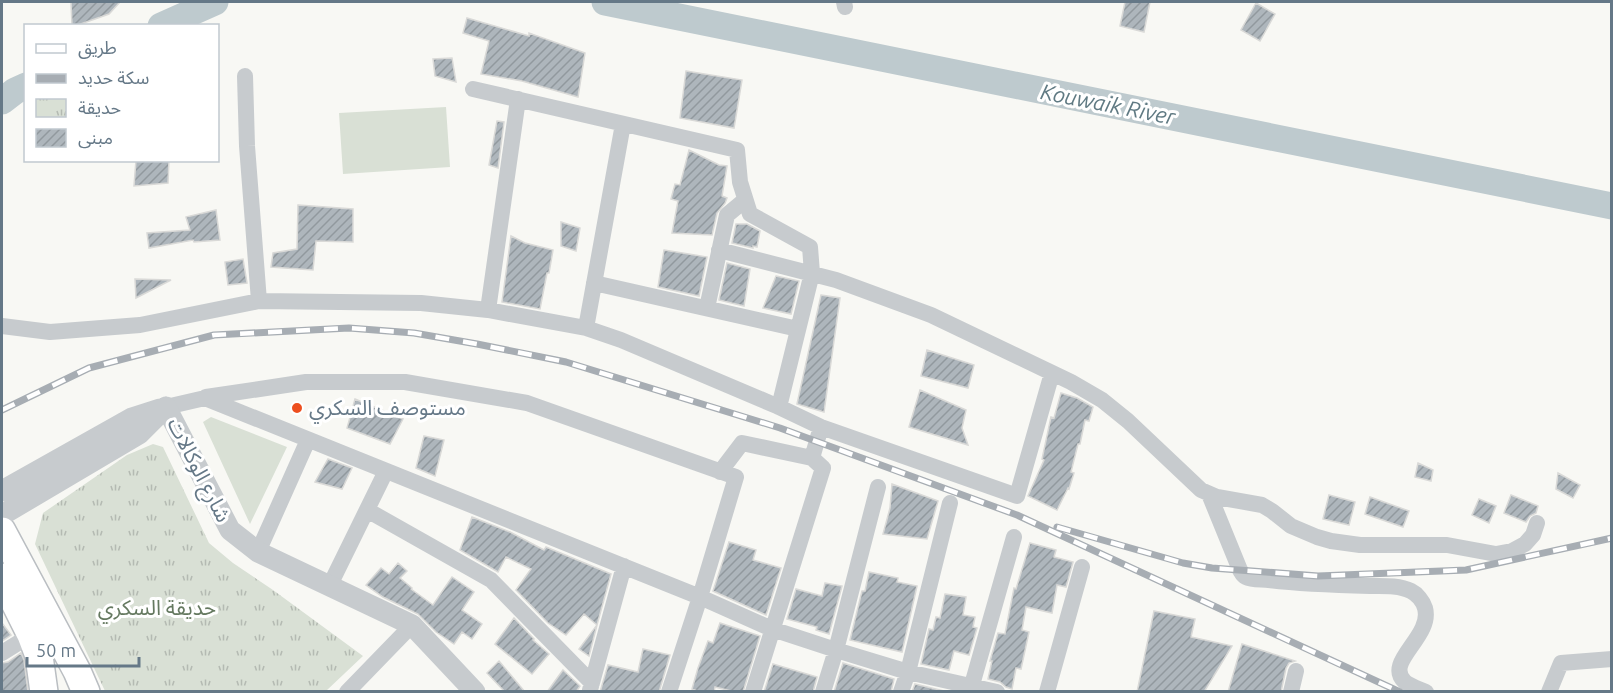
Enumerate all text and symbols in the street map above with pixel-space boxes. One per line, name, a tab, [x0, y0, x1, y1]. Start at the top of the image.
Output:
legend	[24, 24, 219, 162]
text: طريق	[78, 37, 117, 59]
text: سكة حديد	[78, 67, 149, 87]
water label: Kouwaik River	[1039, 78, 1178, 129]
text: حديقة	[78, 97, 121, 117]
text: مبنى	[78, 127, 113, 149]
place label: مستوصف السكري	[309, 395, 466, 424]
marker: مستوصف السكري	[290, 401, 304, 415]
street label: شارع الوكالات	[160, 413, 236, 528]
park label: حديقة السكري	[98, 595, 216, 624]
scale bar	[27, 630, 140, 668]
text: 50 m	[36, 640, 76, 660]

